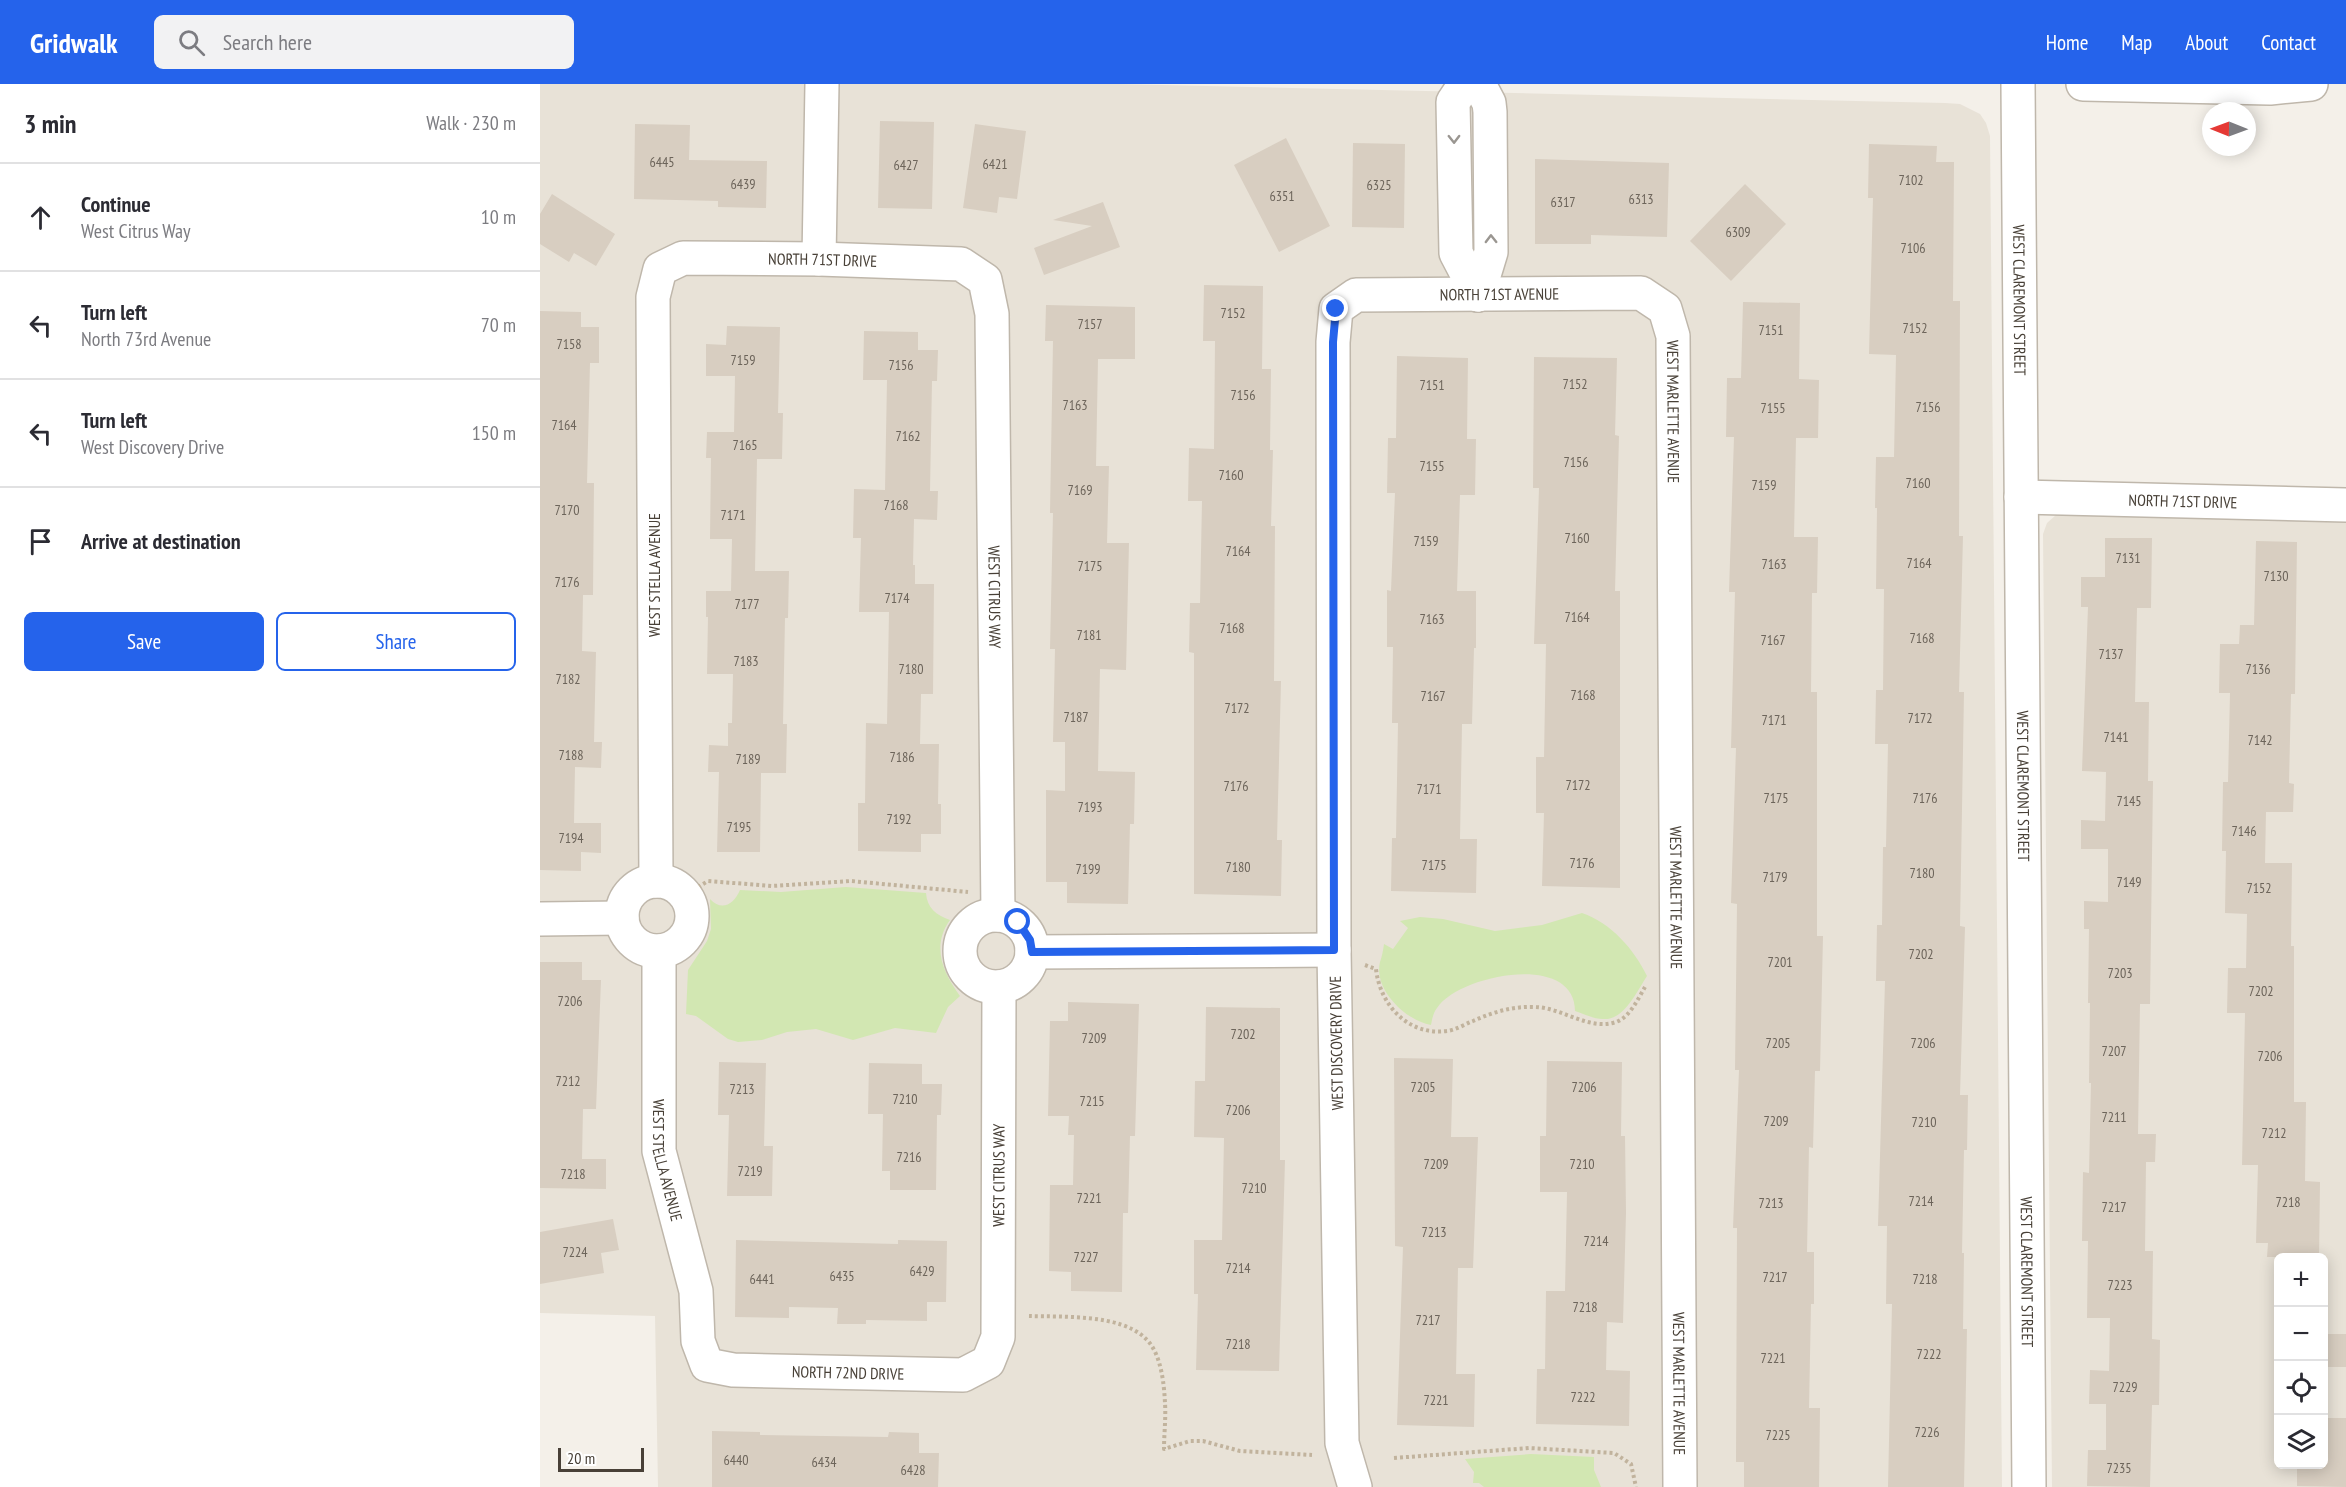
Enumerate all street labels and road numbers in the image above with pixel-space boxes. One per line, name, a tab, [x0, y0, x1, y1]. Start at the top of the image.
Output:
street label: WEST CLAREMONT STREET	[2009, 224, 2030, 376]
street label: NORTH 71ST DRIVE	[768, 249, 878, 271]
street label: NORTH 71ST AVENUE	[1440, 284, 1559, 304]
street label: WEST MARLETTE AVENUE	[1663, 340, 1684, 483]
street label: NORTH 71ST DRIVE	[2128, 490, 2238, 512]
street label: WEST STELLA AVENUE	[644, 513, 664, 637]
street label: WEST CITRUS WAY	[984, 545, 1005, 649]
street label: WEST CLAREMONT STREET	[2013, 710, 2034, 862]
street label: WEST MARLETTE AVENUE	[1666, 826, 1687, 969]
street label: WEST DISCOVERY DRIVE	[1325, 975, 1347, 1110]
street label: WEST STELLA AVENUE	[648, 1099, 687, 1223]
street label: WEST CITRUS WAY	[988, 1123, 1009, 1227]
street label: WEST CLAREMONT STREET	[2017, 1196, 2038, 1348]
street label: WEST MARLETTE AVENUE	[1669, 1312, 1690, 1455]
street label: NORTH 72ND DRIVE	[792, 1361, 905, 1384]

